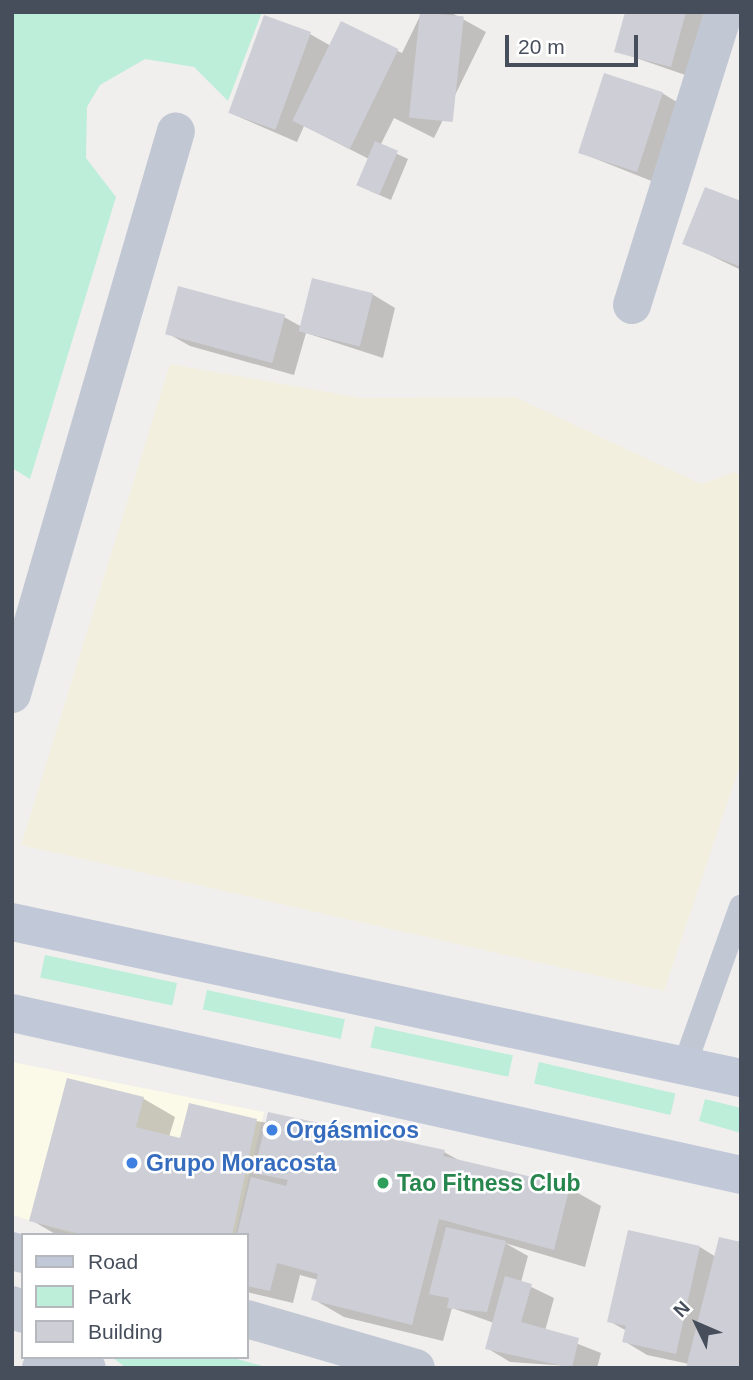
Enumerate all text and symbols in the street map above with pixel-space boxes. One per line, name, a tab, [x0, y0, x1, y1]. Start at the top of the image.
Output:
scale bar	[508, 21, 641, 65]
text: 20 m	[518, 35, 565, 58]
place label: Orgásmicos	[286, 1116, 419, 1144]
marker: Orgásmicos	[264, 1122, 280, 1138]
place label: Grupo Moracosta	[146, 1149, 336, 1177]
marker: Grupo Moracosta	[124, 1155, 140, 1171]
place label: Tao Fitness Club	[397, 1169, 581, 1197]
marker: Tao Fitness Club	[375, 1175, 391, 1191]
legend	[21, 1233, 248, 1359]
text: Road	[88, 1250, 138, 1273]
text: Park	[88, 1285, 131, 1308]
north arrow	[662, 1289, 732, 1359]
text: N	[669, 1297, 694, 1321]
text: Building	[88, 1320, 163, 1343]

